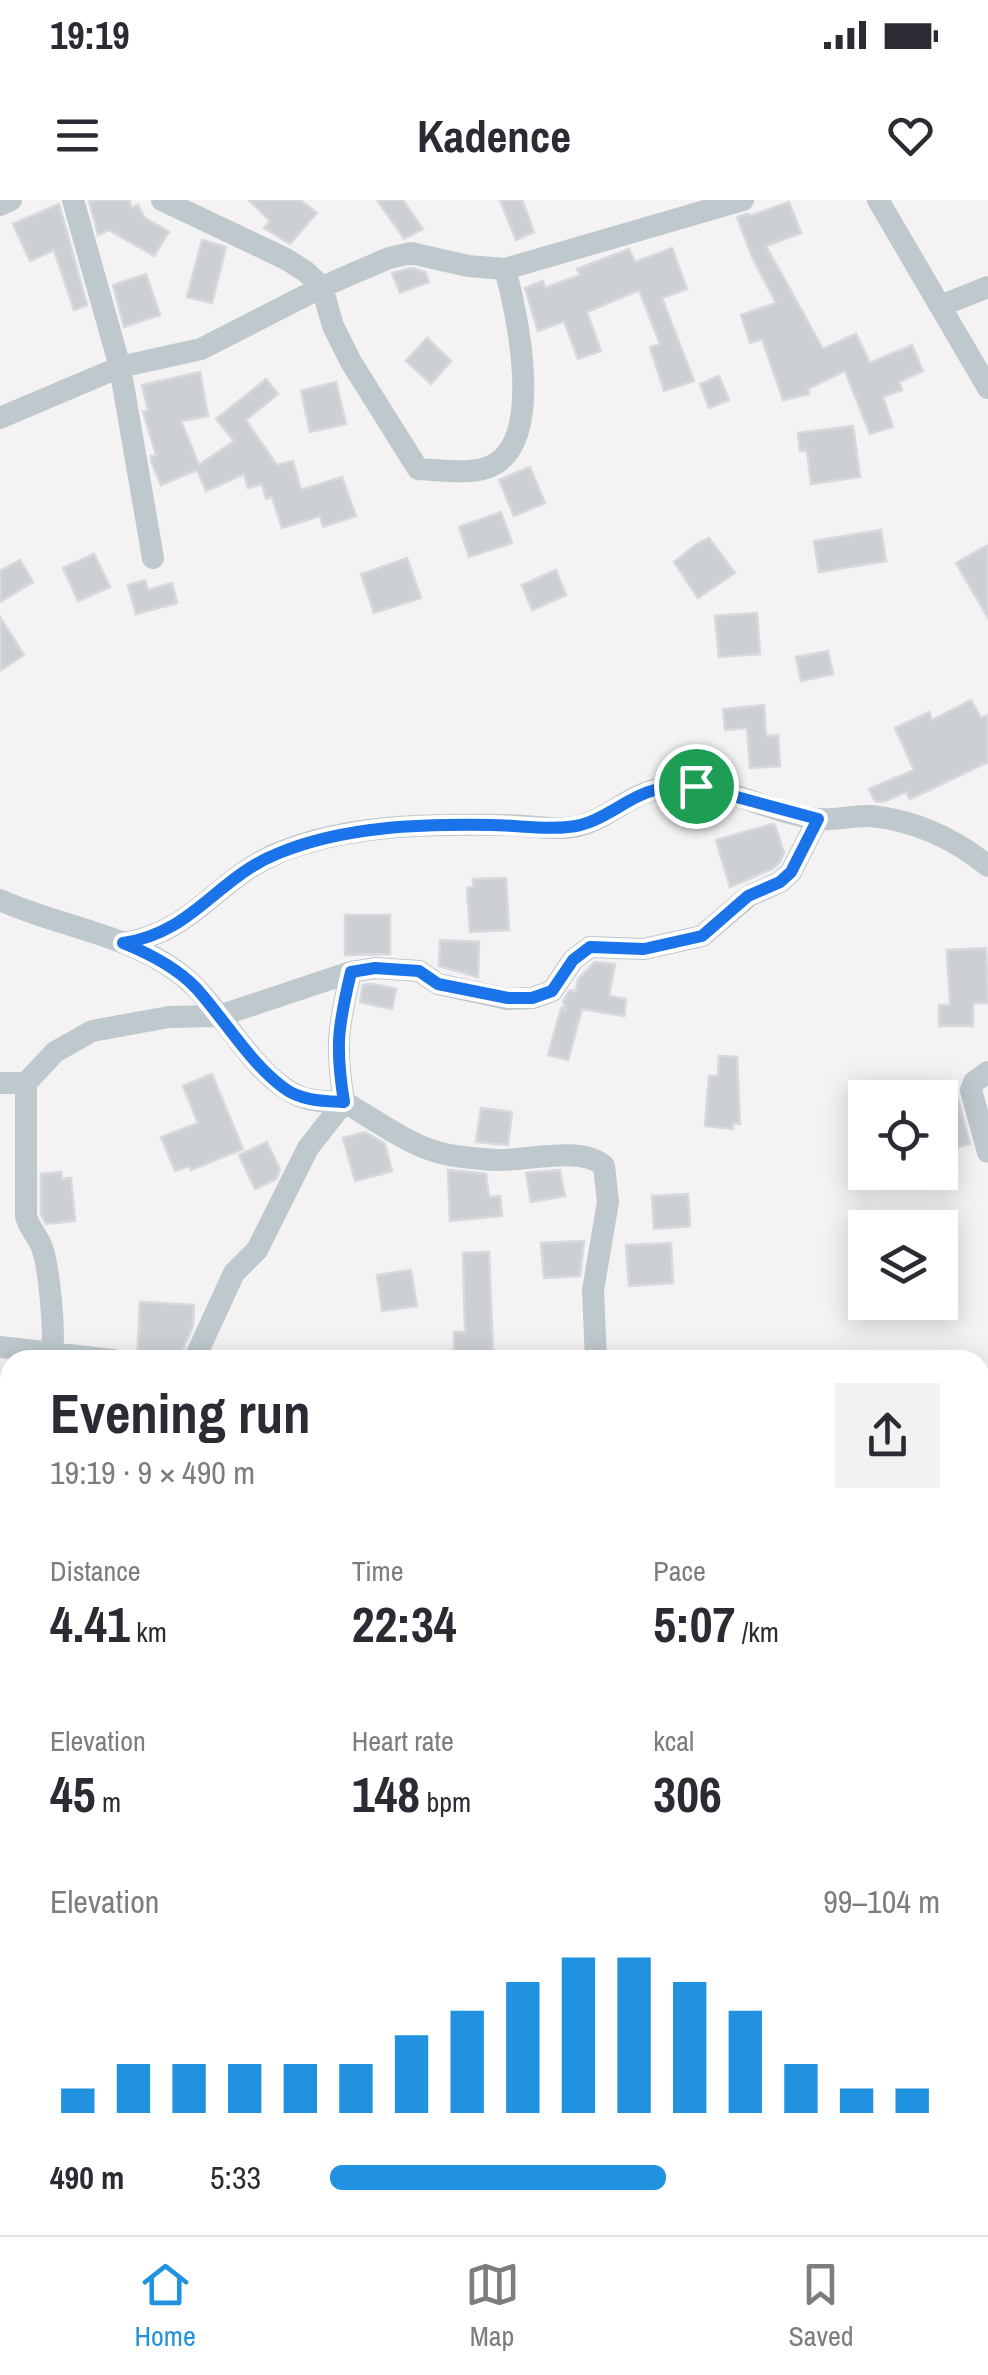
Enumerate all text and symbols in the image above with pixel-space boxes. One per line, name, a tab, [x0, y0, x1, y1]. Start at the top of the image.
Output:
text: 19:19	[50, 10, 130, 61]
text: Kadence	[417, 105, 571, 166]
icon: menu	[50, 108, 105, 163]
icon: heart	[883, 108, 938, 163]
pin	[654, 744, 739, 829]
icon: arrive	[669, 759, 724, 814]
map controls	[848, 1080, 958, 1320]
button: locate	[848, 1080, 958, 1190]
button: layers	[848, 1210, 958, 1320]
text: Evening run	[50, 1376, 311, 1450]
button: share	[835, 1383, 940, 1488]
text: 19:19 · 9 × 490 m	[50, 1451, 255, 1494]
text: Distance	[50, 1552, 141, 1590]
text: Time	[352, 1552, 403, 1590]
text: Pace	[653, 1552, 706, 1590]
text: 4.41	[50, 1590, 130, 1658]
text: 22:34	[352, 1590, 457, 1658]
text: 5:07	[653, 1590, 735, 1658]
text: km	[130, 1613, 167, 1651]
text: /km	[735, 1613, 779, 1651]
text: Elevation	[50, 1722, 146, 1760]
text: Heart rate	[352, 1722, 454, 1760]
text: kcal	[653, 1722, 694, 1760]
text: 45	[50, 1760, 96, 1828]
text: 148	[352, 1760, 420, 1828]
text: 306	[653, 1760, 722, 1828]
text: m	[96, 1783, 121, 1821]
text: bpm	[420, 1783, 471, 1821]
text: Elevation	[50, 1880, 159, 1923]
text: 99–104 m	[823, 1880, 940, 1923]
text: 490 m	[50, 2156, 124, 2199]
text: 5:33	[210, 2156, 261, 2199]
tab: Home	[134, 2257, 196, 2355]
tab: Map	[465, 2257, 520, 2355]
tab: Saved	[788, 2257, 854, 2355]

